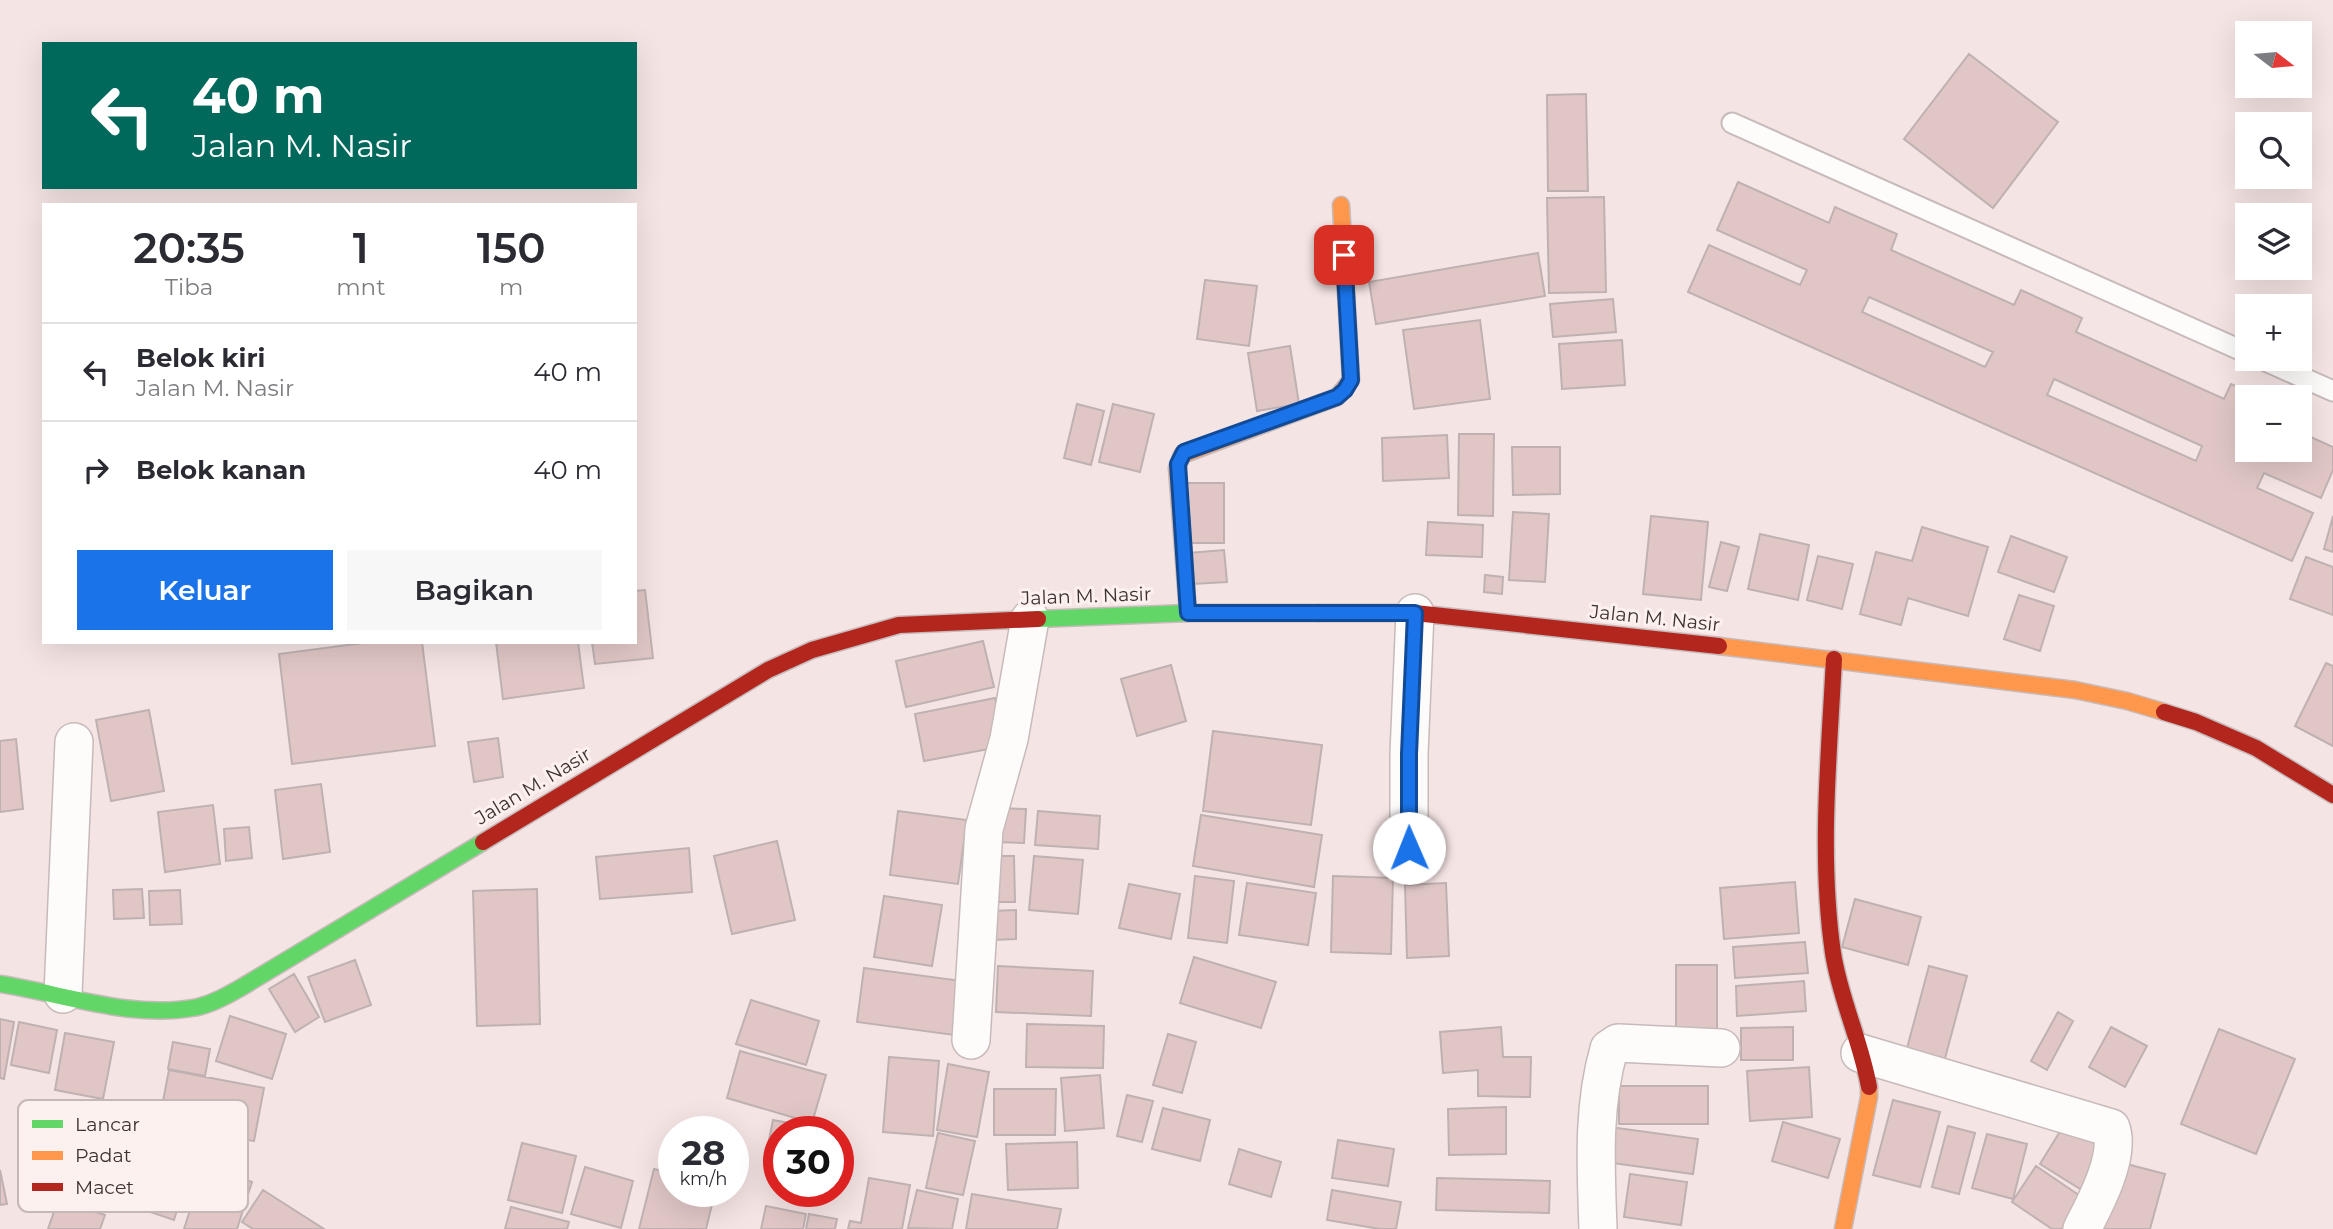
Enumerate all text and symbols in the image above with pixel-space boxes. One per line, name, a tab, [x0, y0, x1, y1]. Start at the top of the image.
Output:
north arrow	[2235, 21, 2312, 98]
map controls	[2235, 21, 2312, 462]
text: 40 m	[192, 66, 324, 125]
icon: left	[77, 70, 168, 161]
button: search	[2235, 112, 2312, 189]
text: Jalan M. Nasir	[192, 126, 412, 165]
button: layers	[2235, 203, 2312, 280]
text: 20:35	[133, 222, 245, 274]
text: 1	[353, 222, 369, 274]
text: 150	[477, 222, 546, 274]
pin	[1314, 225, 1374, 285]
icon: arrive	[1325, 236, 1363, 274]
text: Tiba	[165, 273, 213, 301]
text: mnt	[336, 273, 386, 301]
text: m	[499, 273, 523, 301]
button: +	[2235, 294, 2312, 371]
text: Belok kiri	[136, 342, 265, 374]
icon: left	[77, 353, 115, 391]
text: 40 m	[533, 356, 602, 388]
text: Jalan M. Nasir	[136, 374, 294, 402]
button: −	[2235, 385, 2312, 462]
icon: right	[77, 451, 115, 489]
text: Belok kanan	[136, 454, 306, 486]
text: 40 m	[533, 454, 602, 486]
button: Keluar	[77, 550, 333, 630]
button: Bagikan	[347, 550, 602, 630]
street label: Jalan M. Nasir	[1019, 582, 1152, 610]
street label: Jalan M. Nasir	[1588, 600, 1721, 636]
street label: Jalan M. Nasir	[470, 742, 595, 830]
position arrow	[1372, 811, 1446, 885]
legend	[18, 1100, 248, 1212]
text: Lancar	[75, 1113, 140, 1136]
speed limit sign: 30	[763, 1116, 854, 1207]
text: 28	[682, 1131, 725, 1174]
text: Padat	[75, 1144, 132, 1167]
text: km/h	[679, 1168, 728, 1190]
text: Macet	[75, 1176, 134, 1199]

